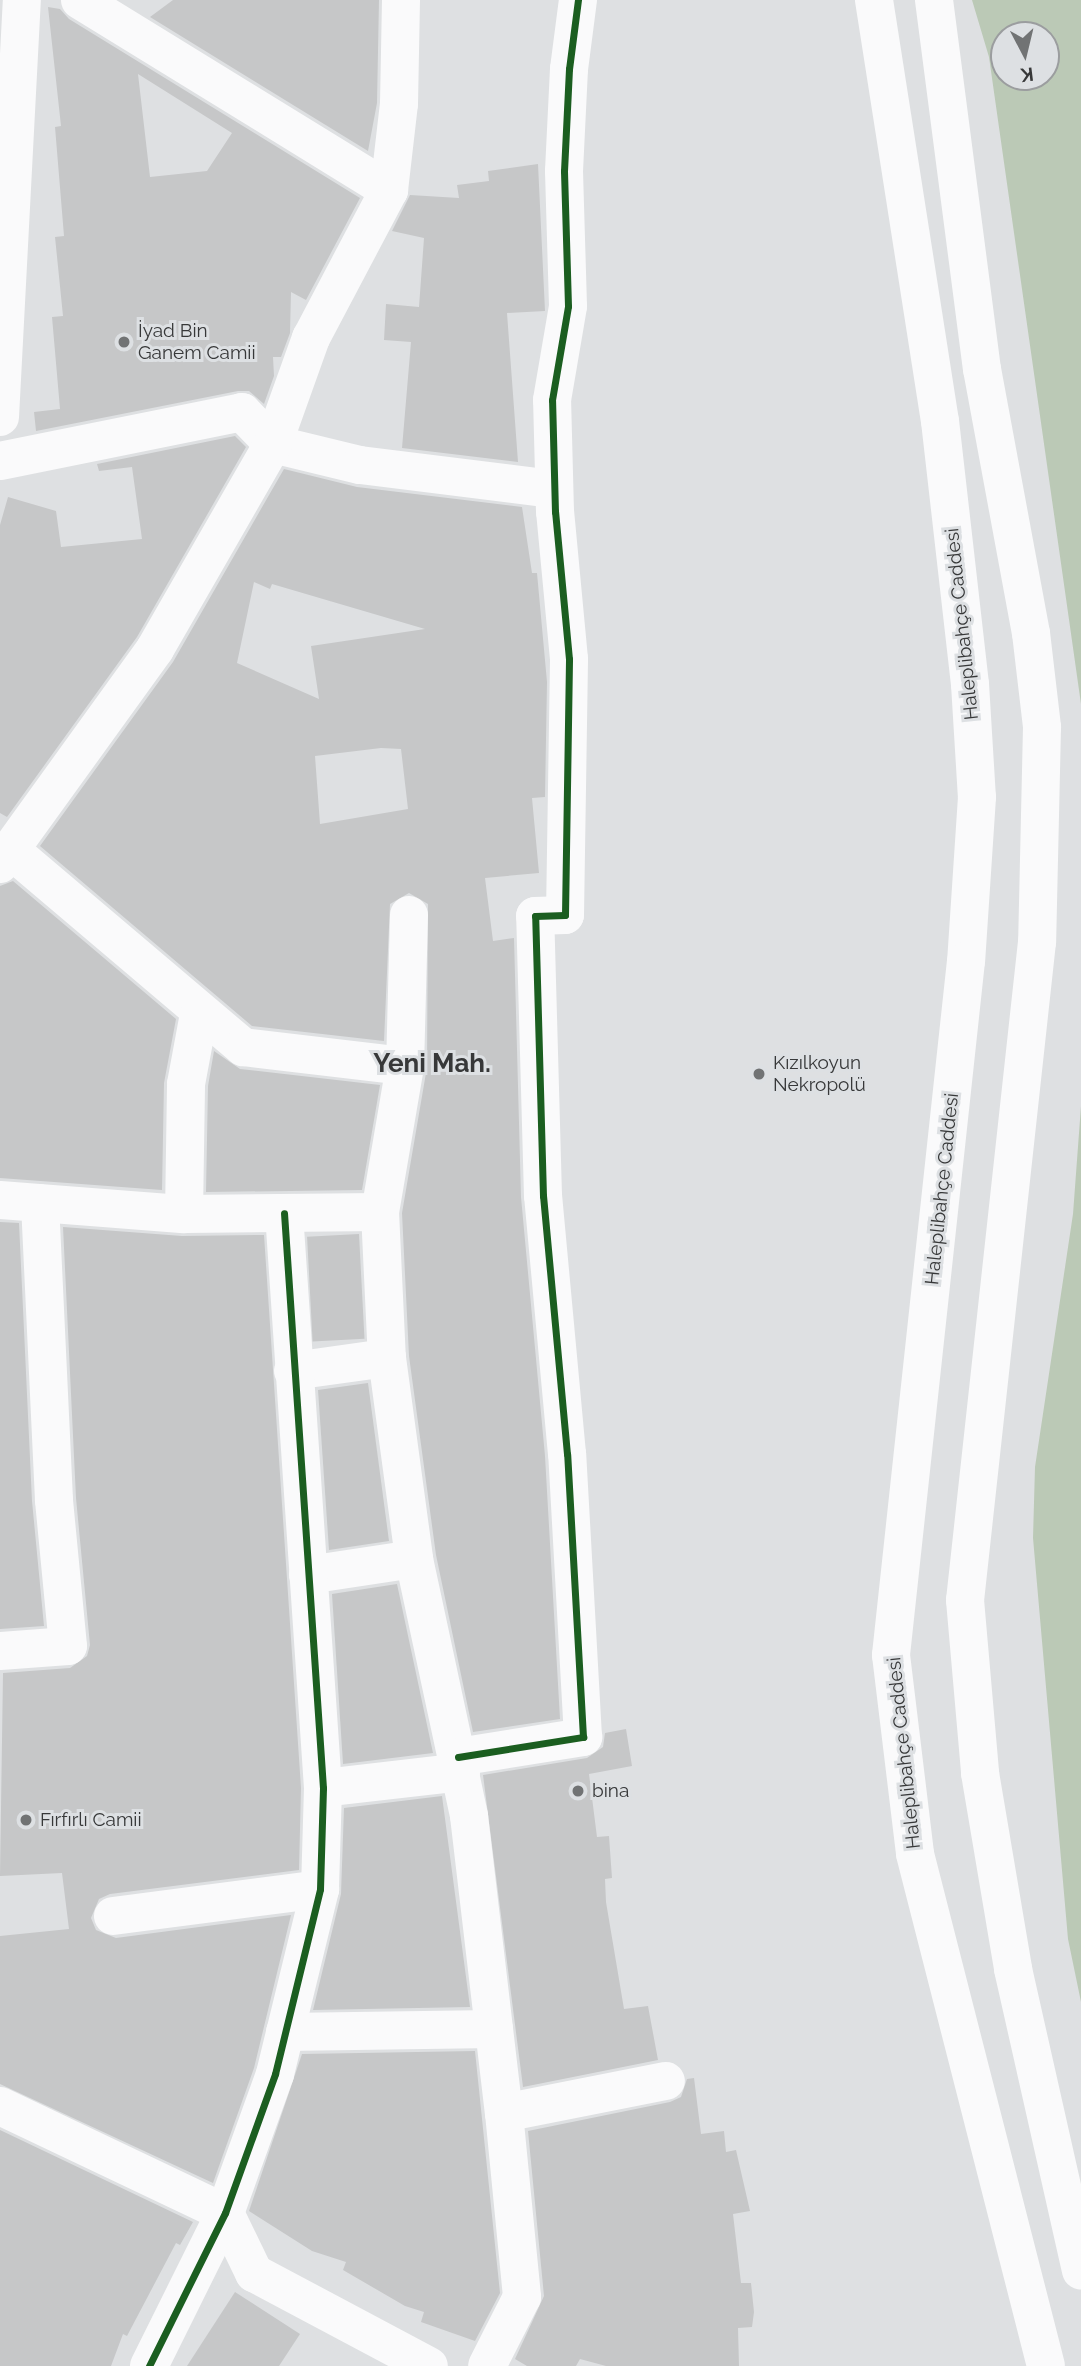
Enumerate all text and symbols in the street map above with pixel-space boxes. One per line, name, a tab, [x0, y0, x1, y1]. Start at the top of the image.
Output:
north arrow	[990, 21, 1060, 91]
text: K	[1020, 63, 1035, 87]
place label: İyad Bin Ganem Camii	[138, 320, 256, 364]
marker: İyad Bin Ganem Camii	[116, 334, 132, 350]
street label: Haleplibahçe Caddesi	[941, 527, 983, 721]
district label: Yeni Mah.	[373, 1048, 491, 1080]
place label: Kızılkoyun Nekropolü	[773, 1052, 866, 1096]
marker: Kızılkoyun Nekropolü	[751, 1066, 767, 1082]
street label: Haleplibahçe Caddesi	[921, 1092, 963, 1286]
street label: Haleplibahçe Caddesi	[883, 1656, 925, 1850]
place label: bina	[592, 1780, 629, 1802]
marker: bina	[570, 1783, 586, 1799]
place label: Fırfırlı Camii	[40, 1809, 142, 1831]
marker: Fırfırlı Camii	[18, 1812, 34, 1828]

